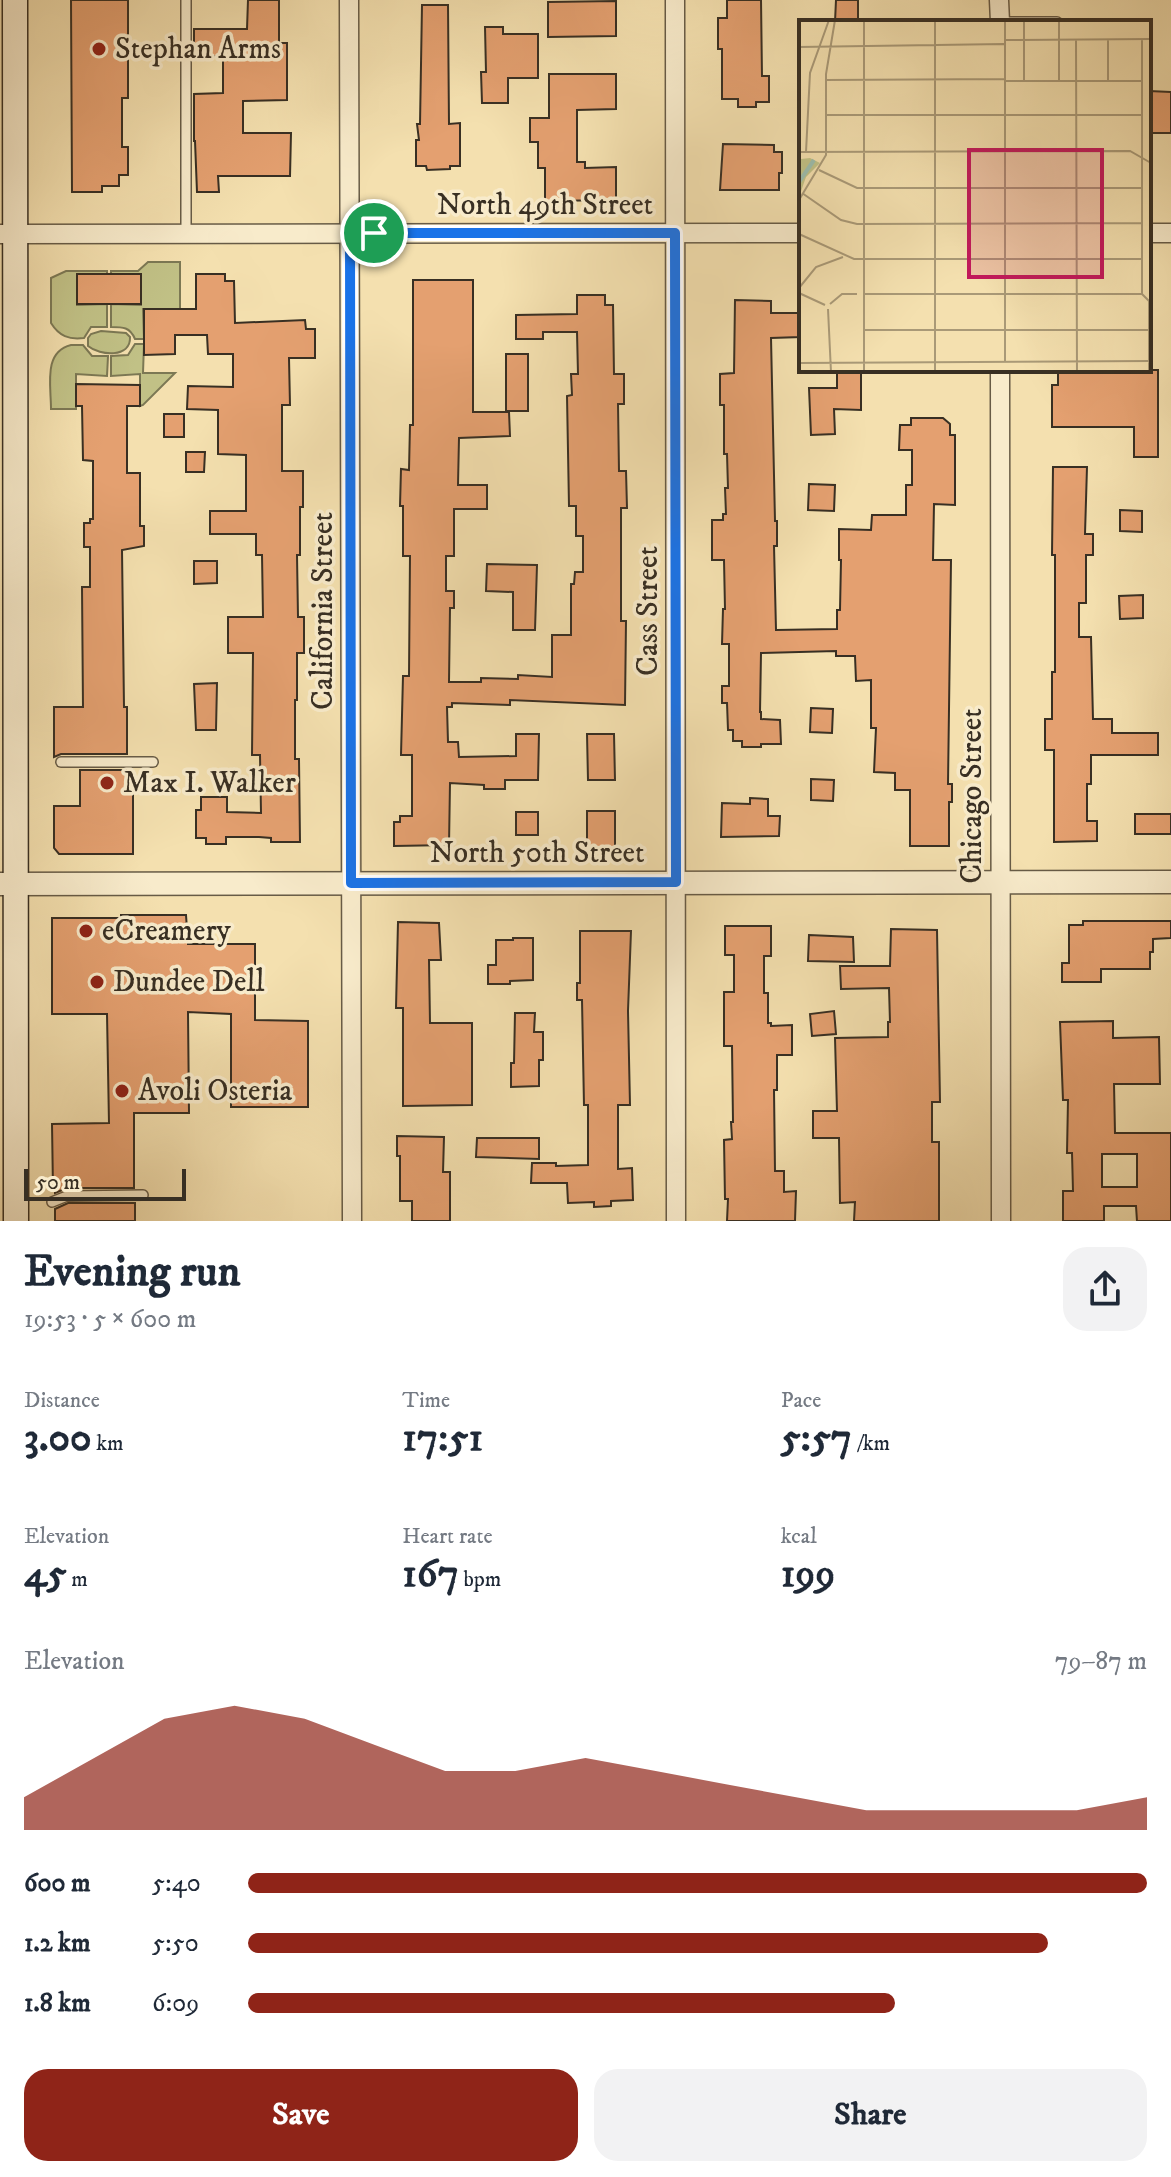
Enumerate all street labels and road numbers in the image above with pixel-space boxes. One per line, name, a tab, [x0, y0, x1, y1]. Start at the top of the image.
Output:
street label: North 49th Street	[437, 187, 653, 224]
street label: California Street	[305, 512, 342, 710]
street label: Cass Street	[630, 546, 667, 676]
street label: Chicago Street	[954, 708, 991, 884]
street label: North 50th Street	[429, 835, 645, 872]

